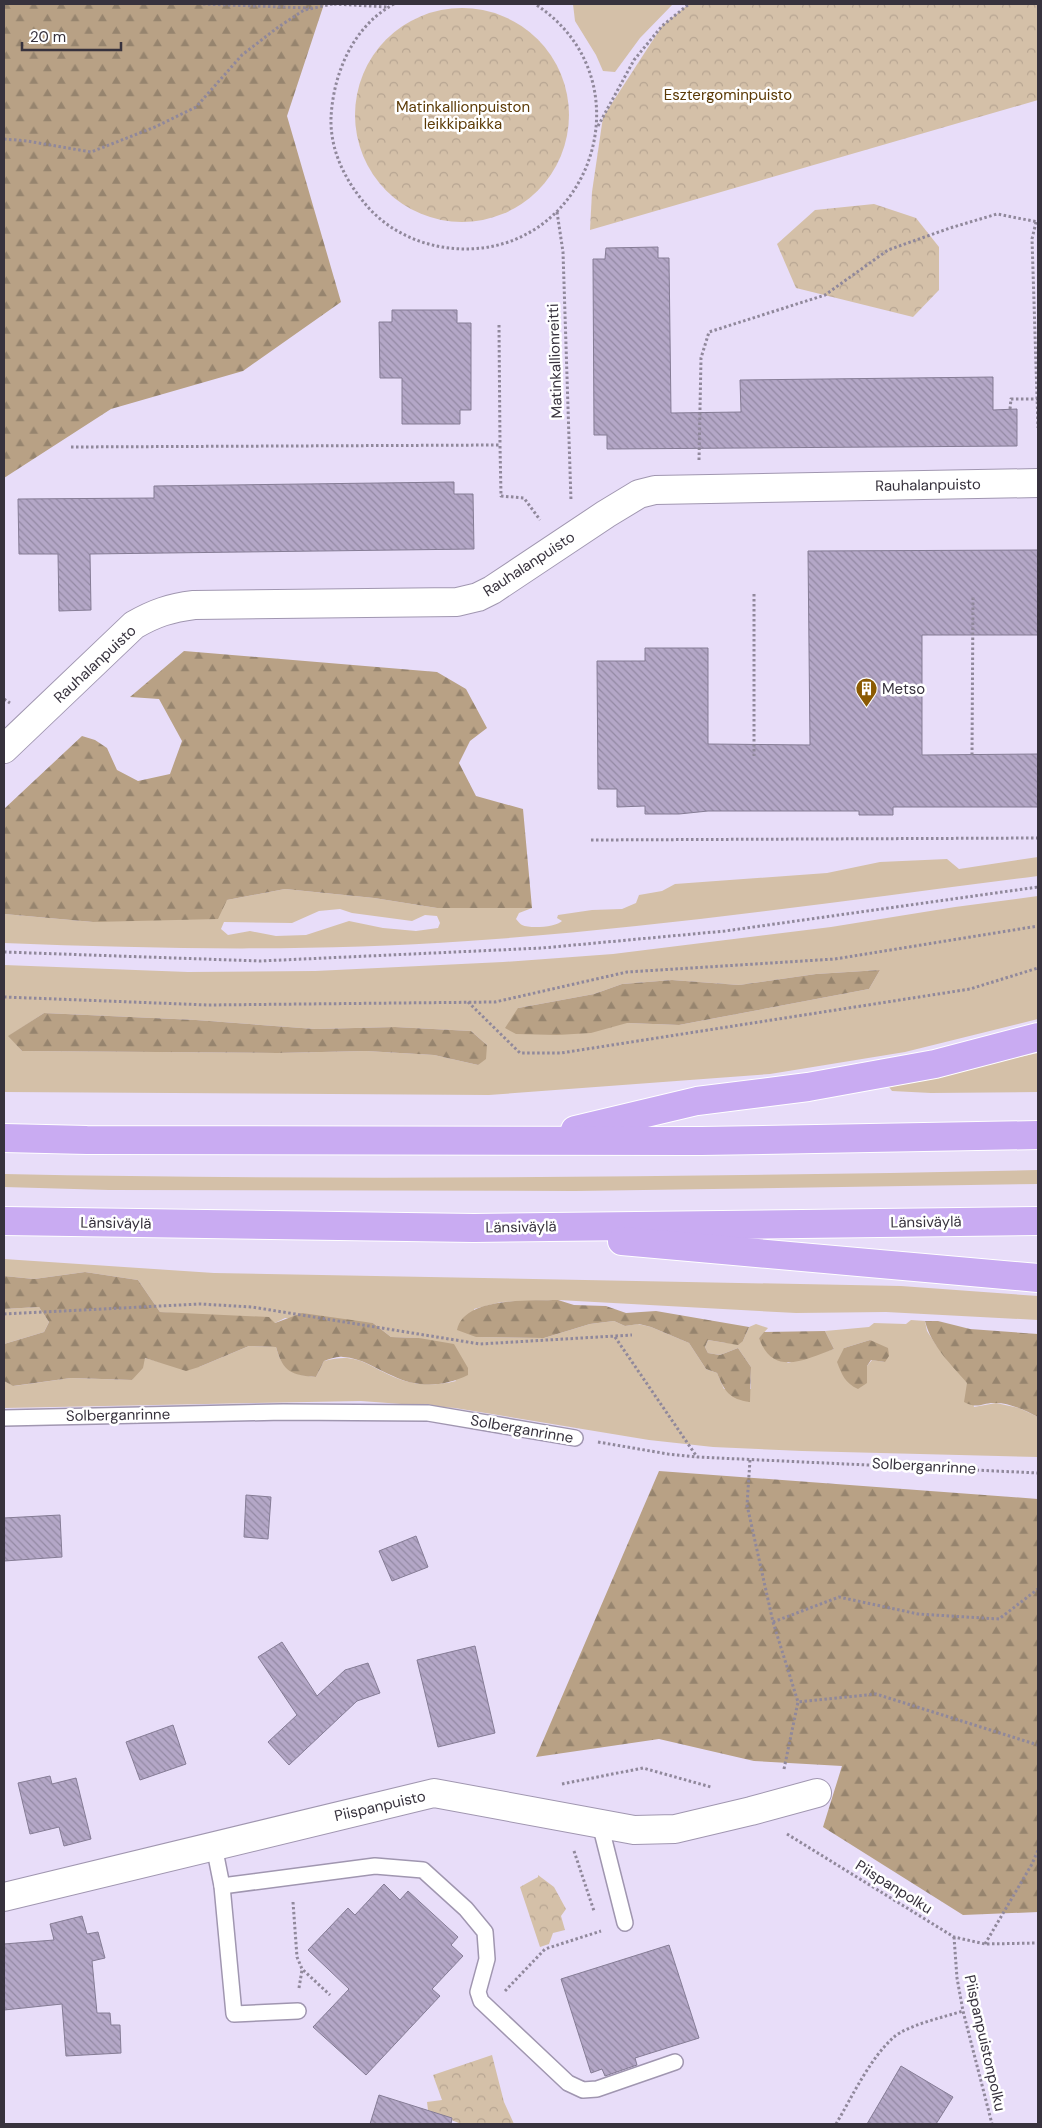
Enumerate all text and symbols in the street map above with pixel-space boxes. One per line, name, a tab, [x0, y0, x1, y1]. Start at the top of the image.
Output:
scale bar	[22, 20, 121, 52]
text: 20 m	[30, 27, 66, 47]
park label: Esztergominpuisto	[664, 85, 792, 105]
park label: Matinkallionpuiston leikkipaikka	[396, 97, 530, 134]
street label: Matinkallionreitti	[543, 303, 567, 419]
street label: Rauhalanpuisto	[875, 474, 981, 496]
street label: Rauhalanpuisto	[479, 527, 579, 601]
street label: Rauhalanpuisto	[50, 621, 141, 707]
building icon: Metso	[854, 677, 878, 708]
place label: Metso	[882, 679, 925, 699]
street label: Länsiväylä	[890, 1211, 962, 1233]
street label: Länsiväylä	[80, 1212, 152, 1234]
street label: Länsiväylä	[485, 1216, 557, 1238]
street label: Solberganrinne	[66, 1404, 170, 1426]
street label: Solberganrinne	[469, 1410, 575, 1448]
street label: Solberganrinne	[871, 1453, 977, 1479]
street label: Piispanpuisto	[332, 1786, 428, 1826]
street label: Piispanpolku	[852, 1855, 936, 1919]
street label: Piispanpuistonpolku	[960, 1973, 1010, 2113]

